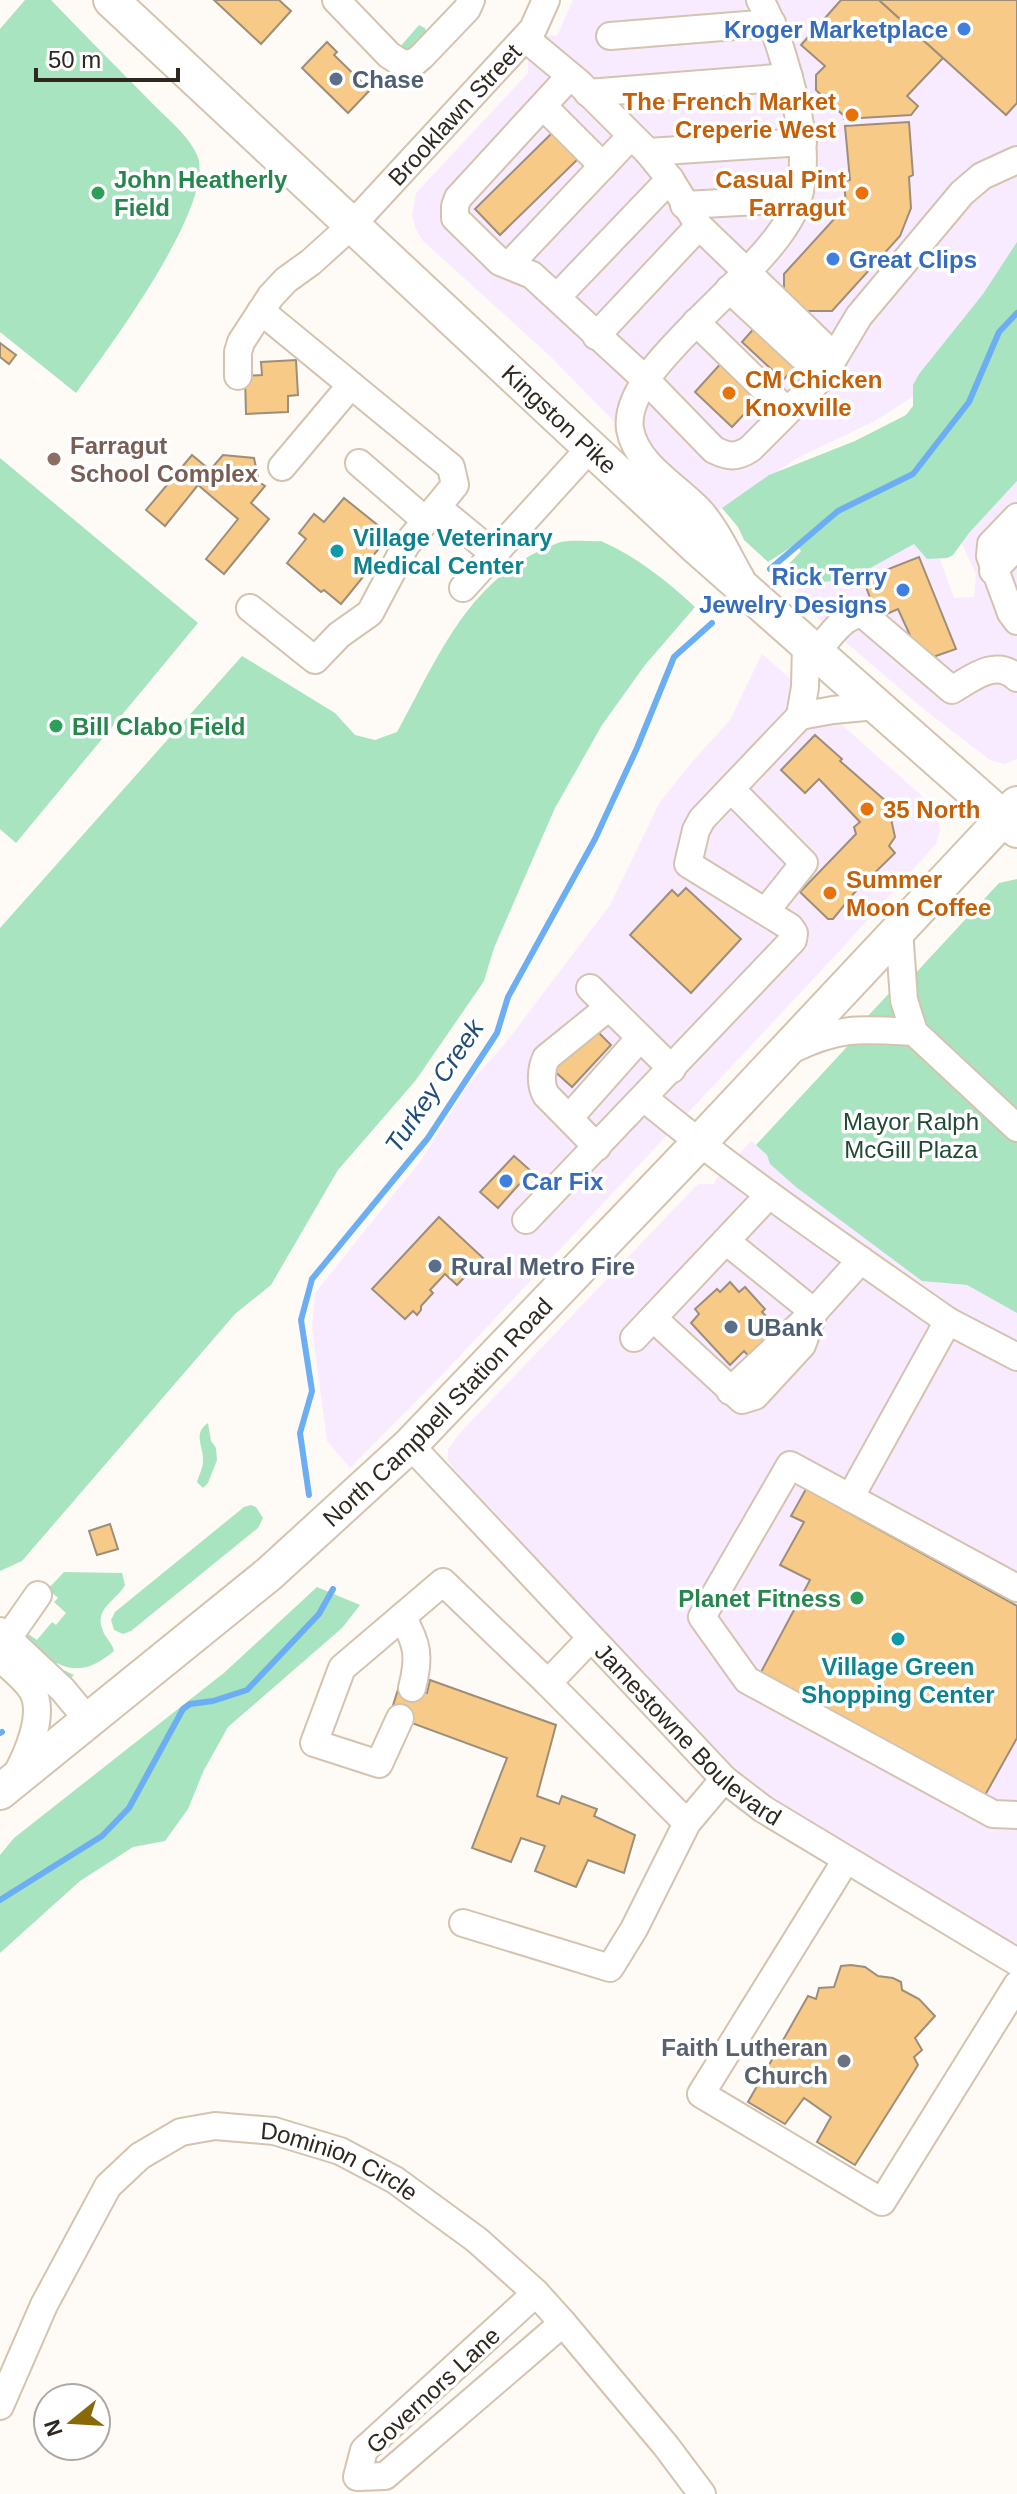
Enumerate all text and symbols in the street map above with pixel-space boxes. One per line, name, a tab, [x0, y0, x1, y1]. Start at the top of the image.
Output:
place label: Kroger Marketplace	[724, 16, 948, 43]
marker: Kroger Marketplace	[955, 20, 973, 38]
scale bar	[36, 32, 178, 82]
street label: Brooklawn Street	[382, 38, 526, 191]
text: 50 m	[48, 46, 101, 73]
place label: Chase	[352, 66, 424, 93]
marker: Chase	[327, 70, 345, 88]
place label: The French Market Creperie West	[623, 88, 836, 143]
marker: The French Market Creperie West	[843, 106, 861, 124]
place label: John Heatherly Field	[114, 166, 288, 221]
place label: Casual Pint Farragut	[715, 166, 846, 221]
marker: John Heatherly Field	[89, 184, 107, 202]
marker: Casual Pint Farragut	[853, 184, 871, 202]
place label: Great Clips	[849, 246, 977, 273]
marker: Great Clips	[824, 250, 842, 268]
street label: Kingston Pike	[497, 359, 623, 479]
place label: CM Chicken Knoxville	[745, 366, 882, 421]
marker: CM Chicken Knoxville	[720, 384, 738, 402]
place label: Farragut School Complex	[70, 432, 259, 487]
marker: Farragut School Complex	[45, 450, 63, 468]
place label: Village Veterinary Medical Center	[353, 524, 553, 579]
marker: Village Veterinary Medical Center	[328, 542, 346, 560]
place label: Rick Terry Jewelry Designs	[699, 563, 888, 618]
marker: Rick Terry Jewelry Designs	[894, 581, 912, 599]
place label: Bill Clabo Field	[72, 713, 245, 740]
marker: Bill Clabo Field	[47, 717, 65, 735]
place label: 35 North	[883, 796, 980, 823]
marker: 35 North	[858, 800, 876, 818]
place label: Summer Moon Coffee	[846, 866, 991, 921]
marker: Summer Moon Coffee	[821, 884, 839, 902]
water label: Turkey Creek	[378, 1012, 491, 1158]
park label: Mayor Ralph McGill Plaza	[843, 1108, 979, 1163]
place label: Car Fix	[522, 1168, 604, 1195]
marker: Car Fix	[497, 1172, 515, 1190]
place label: Rural Metro Fire	[451, 1253, 635, 1280]
marker: Rural Metro Fire	[426, 1257, 444, 1275]
street label: North Campbell Station Road	[317, 1292, 557, 1532]
place label: UBank	[747, 1314, 824, 1341]
marker: UBank	[722, 1318, 740, 1336]
place label: Planet Fitness	[678, 1585, 841, 1612]
marker: Planet Fitness	[848, 1589, 866, 1607]
marker: Village Green Shopping Center	[889, 1630, 907, 1648]
street label: Jamestowne Boulevard	[590, 1638, 786, 1830]
place label: Village Green Shopping Center	[801, 1653, 995, 1708]
place label: Faith Lutheran Church	[661, 2034, 828, 2089]
marker: Faith Lutheran Church	[835, 2052, 853, 2070]
street label: Dominion Circle	[260, 2116, 423, 2206]
street label: Governors Lane	[361, 2321, 505, 2459]
north arrow	[32, 2382, 112, 2462]
text: N	[39, 2417, 68, 2439]

